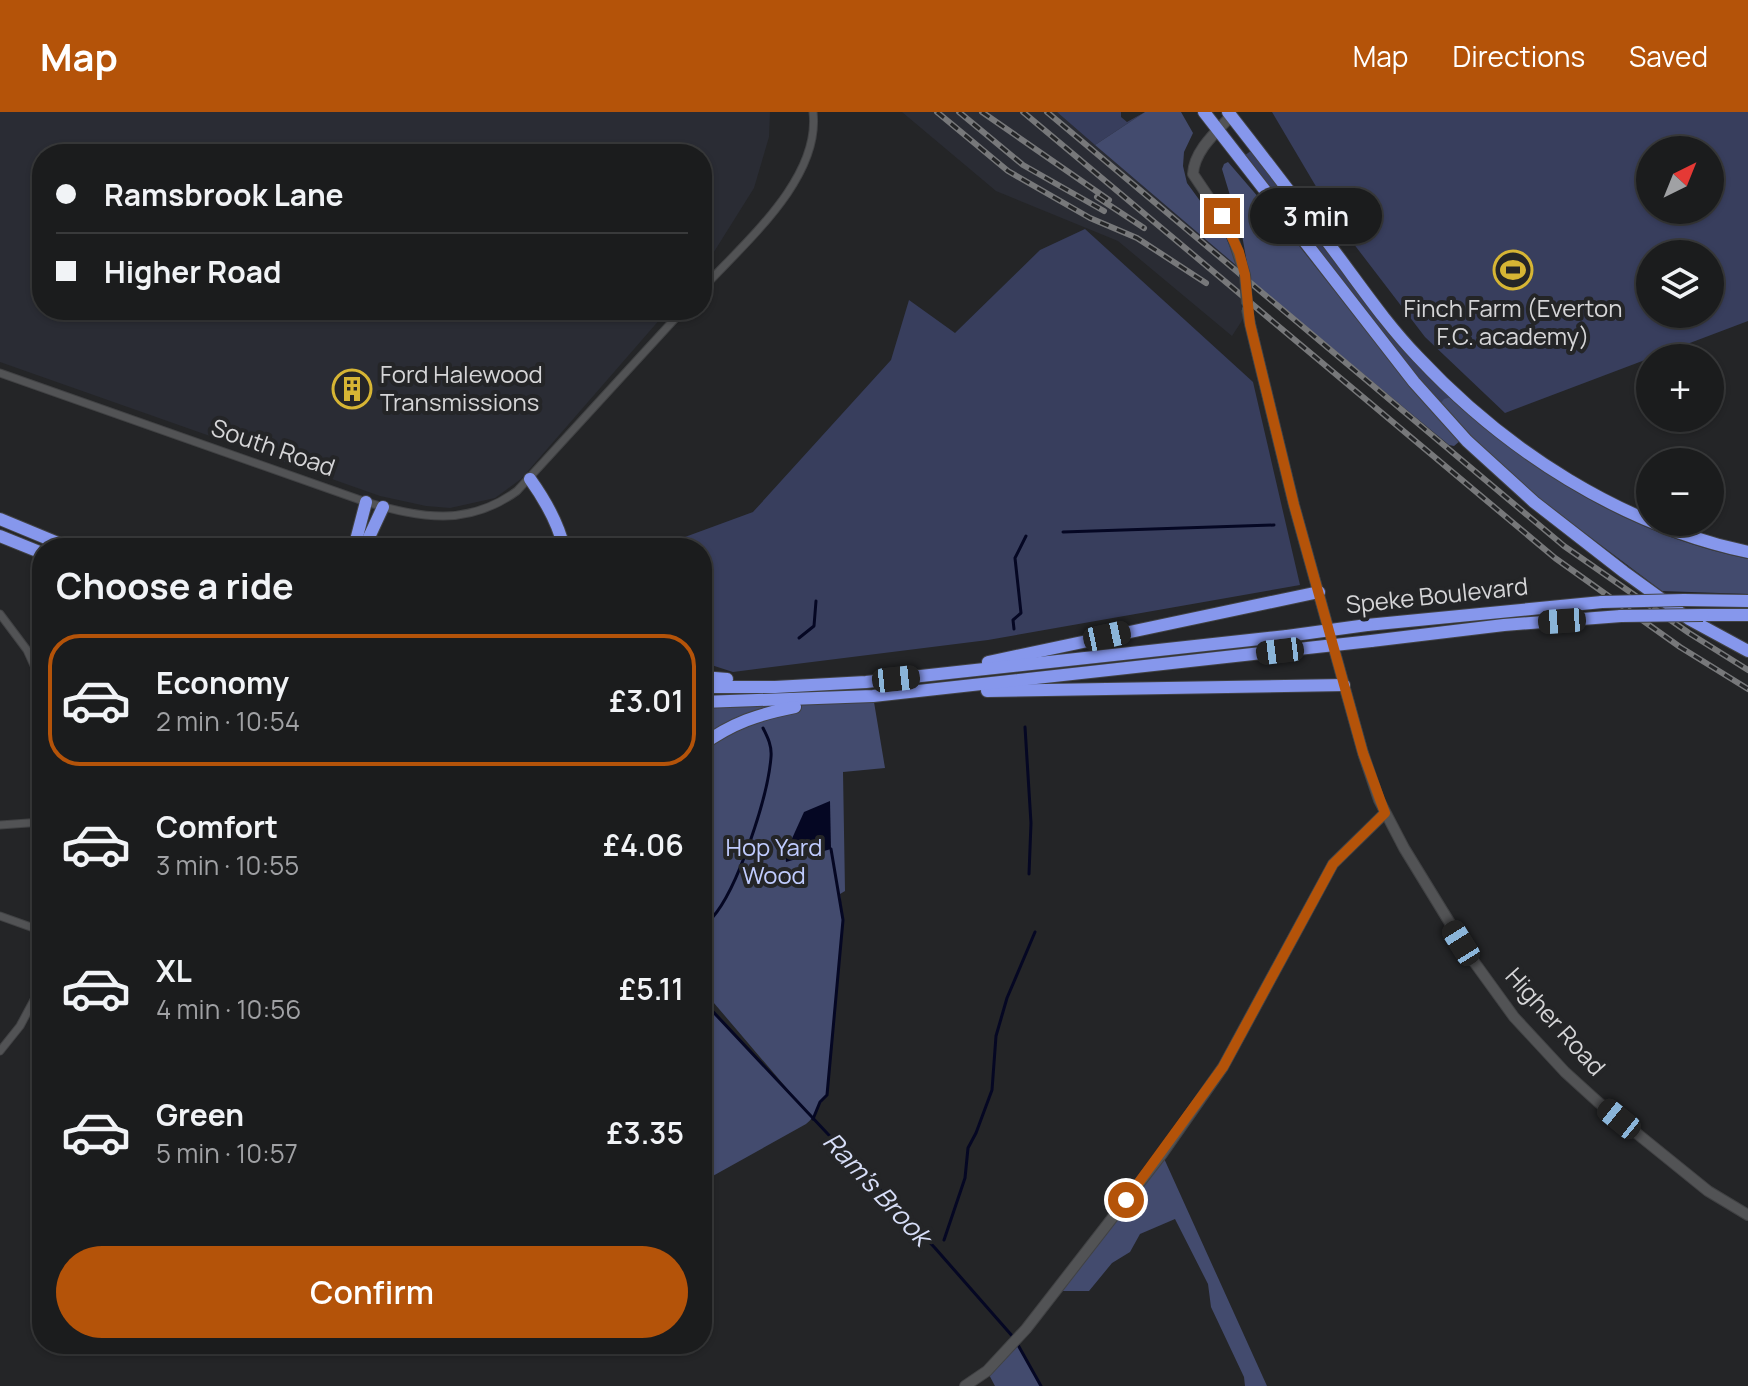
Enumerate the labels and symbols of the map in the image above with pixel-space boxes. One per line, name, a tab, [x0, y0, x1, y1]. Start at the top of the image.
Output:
north arrow	[1636, 136, 1724, 224]
callout: 3 min	[1250, 188, 1382, 244]
route end	[1204, 198, 1240, 234]
sports icon: Finch Farm (Everton F.C. academy)	[1492, 249, 1534, 291]
place label: Finch Farm (Everton F.C. academy)	[1404, 291, 1622, 352]
place label: Ford Halewood Transmissions	[380, 357, 543, 418]
building icon: Ford Halewood Transmissions	[331, 368, 373, 410]
street label: South Road	[207, 410, 340, 483]
street label: Speke Boulevard	[1344, 569, 1530, 620]
car	[1537, 607, 1587, 635]
car	[1081, 619, 1133, 653]
car	[1255, 636, 1305, 666]
car	[871, 665, 921, 693]
park label: Hop Yard Wood	[725, 830, 823, 891]
car	[1438, 916, 1484, 970]
street label: Higher Road	[1499, 960, 1613, 1082]
car	[1593, 1095, 1645, 1143]
water label: Ram's Brook	[816, 1124, 942, 1256]
route start	[1108, 1182, 1144, 1218]

